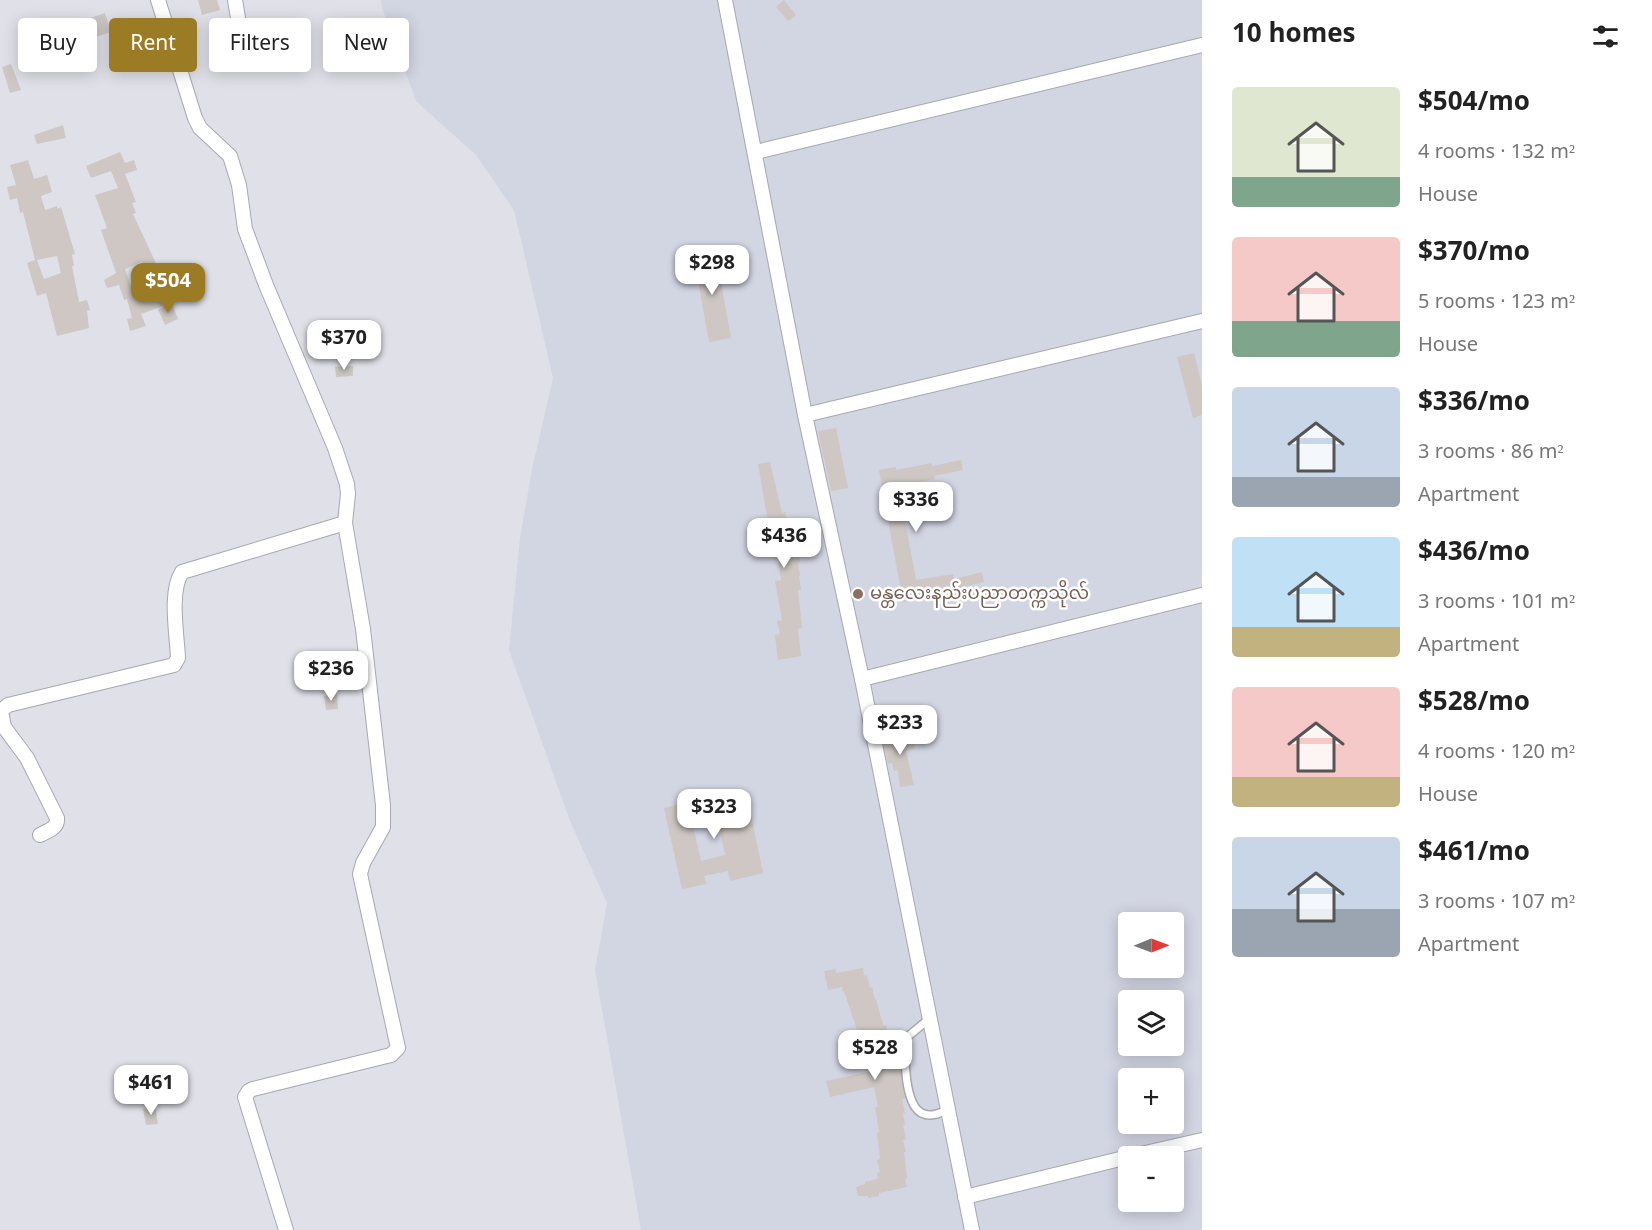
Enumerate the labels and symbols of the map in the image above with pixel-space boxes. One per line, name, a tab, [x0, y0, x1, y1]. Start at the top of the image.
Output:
pin: $298	[676, 245, 748, 296]
pin: $504	[132, 263, 204, 314]
pin: $370	[308, 320, 380, 371]
pin: $336	[880, 482, 952, 533]
pin: $436	[748, 518, 820, 569]
place label: မန္တလေးနည်းပညာတက္ကသိုလ်	[870, 575, 1089, 614]
marker: မန္တလေးနည်းပညာတက္ကသိုလ်	[851, 587, 865, 601]
pin: $236	[295, 651, 367, 702]
pin: $233	[864, 705, 936, 756]
pin: $323	[678, 789, 750, 840]
north arrow	[1118, 912, 1184, 978]
pin: $528	[839, 1030, 911, 1081]
pin: $461	[115, 1065, 187, 1116]

